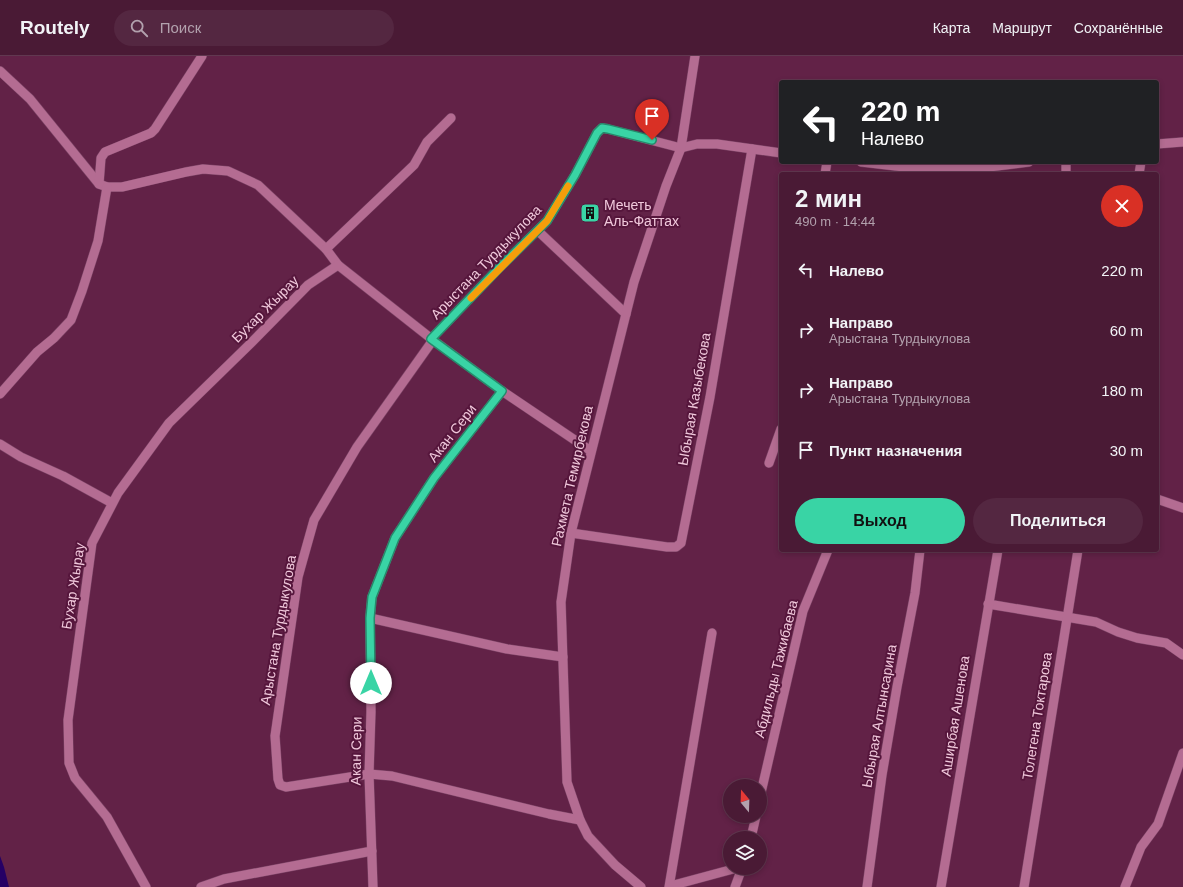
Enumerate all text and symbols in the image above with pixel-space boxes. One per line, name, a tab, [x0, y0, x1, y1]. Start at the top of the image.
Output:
search box	[114, 10, 394, 46]
text: Routely	[20, 17, 90, 38]
icon: search	[128, 17, 150, 39]
text: Поиск	[160, 19, 201, 36]
text: Карта	[933, 20, 970, 36]
text: Маршрут	[992, 20, 1052, 36]
text: Сохранённые	[1074, 20, 1163, 36]
icon: left	[795, 96, 847, 148]
text: 220 m	[861, 96, 940, 127]
pin	[635, 99, 669, 140]
icon: arrive	[641, 105, 663, 127]
text: Налево	[861, 129, 924, 149]
text: 2 мин	[795, 185, 862, 212]
button: close	[1101, 185, 1143, 227]
place label: Мечеть Аль-Фаттах	[604, 197, 679, 229]
street label: Арыстана Турдыкулова	[427, 202, 545, 322]
building icon: Мечеть Аль-Фаттах	[579, 202, 601, 224]
text: 490 m · 14:44	[795, 214, 875, 229]
icon: left	[795, 259, 817, 281]
text: Налево	[829, 262, 884, 279]
text: 220 m	[1101, 262, 1143, 279]
street label: Бухар Жырау	[228, 272, 302, 346]
text: Направо	[829, 314, 893, 331]
icon: right	[795, 319, 817, 341]
text: 60 m	[1110, 322, 1143, 339]
street label: Ыбырая Казыбекова	[674, 331, 714, 467]
text: Арыстана Турдыкулова	[829, 331, 970, 346]
text: Направо	[829, 374, 893, 391]
icon: right	[795, 379, 817, 401]
text: 180 m	[1101, 382, 1143, 399]
text: Арыстана Турдыкулова	[829, 391, 970, 406]
street label: Акан Сери	[425, 401, 479, 465]
street label: Рахмета Темирбекова	[548, 404, 596, 548]
icon: arrive	[795, 439, 817, 461]
text: Пункт назначения	[829, 442, 962, 459]
text: 30 m	[1110, 442, 1143, 459]
button: Выход	[795, 498, 965, 544]
button: Поделиться	[973, 498, 1143, 544]
street label: Бухар Жырау	[58, 541, 88, 631]
street label: Арыстана Турдыкулова	[257, 554, 299, 706]
street label: Абдильды Тажибаева	[751, 598, 801, 740]
street label: Ыбырая Алтынсарина	[859, 643, 900, 789]
street label: Толегена Токтарова	[1019, 651, 1055, 781]
street label: Аширбая Ашенова	[938, 654, 972, 778]
position arrow	[350, 662, 392, 704]
street label: Акан Сери	[347, 717, 365, 785]
north arrow	[723, 779, 767, 823]
map controls	[723, 779, 767, 875]
button: layers	[723, 831, 767, 875]

